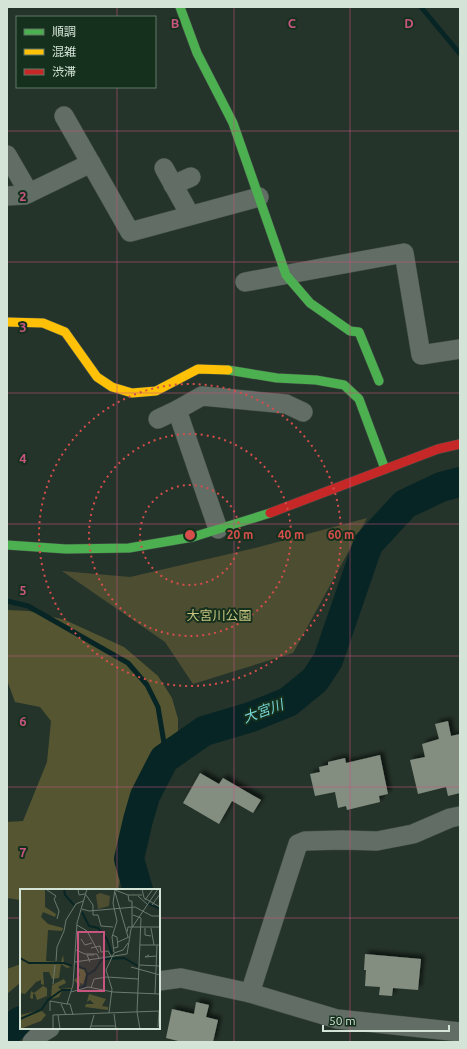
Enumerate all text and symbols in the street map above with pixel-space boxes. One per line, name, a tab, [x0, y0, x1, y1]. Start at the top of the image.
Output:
legend	[16, 16, 156, 88]
text: B	[171, 16, 180, 30]
text: C	[288, 16, 297, 30]
text: D	[404, 16, 414, 30]
text: 順調	[52, 25, 76, 38]
text: 混雑	[52, 45, 76, 58]
text: 渋滞	[52, 65, 76, 78]
text: 2	[19, 189, 27, 203]
text: 3	[19, 320, 27, 334]
text: 4	[19, 451, 27, 465]
centre of rings	[183, 528, 197, 542]
text: 20 m	[227, 528, 253, 541]
text: 40 m	[278, 528, 304, 541]
text: 60 m	[328, 528, 354, 541]
text: 5	[19, 583, 27, 597]
park label: 大宮川公園	[186, 608, 252, 622]
water label: 大宮川	[241, 696, 287, 726]
text: 6	[19, 714, 27, 728]
text: 7	[19, 845, 27, 859]
inset map	[20, 889, 160, 1029]
scale bar	[323, 1007, 449, 1033]
text: 50 m	[329, 1014, 356, 1027]

